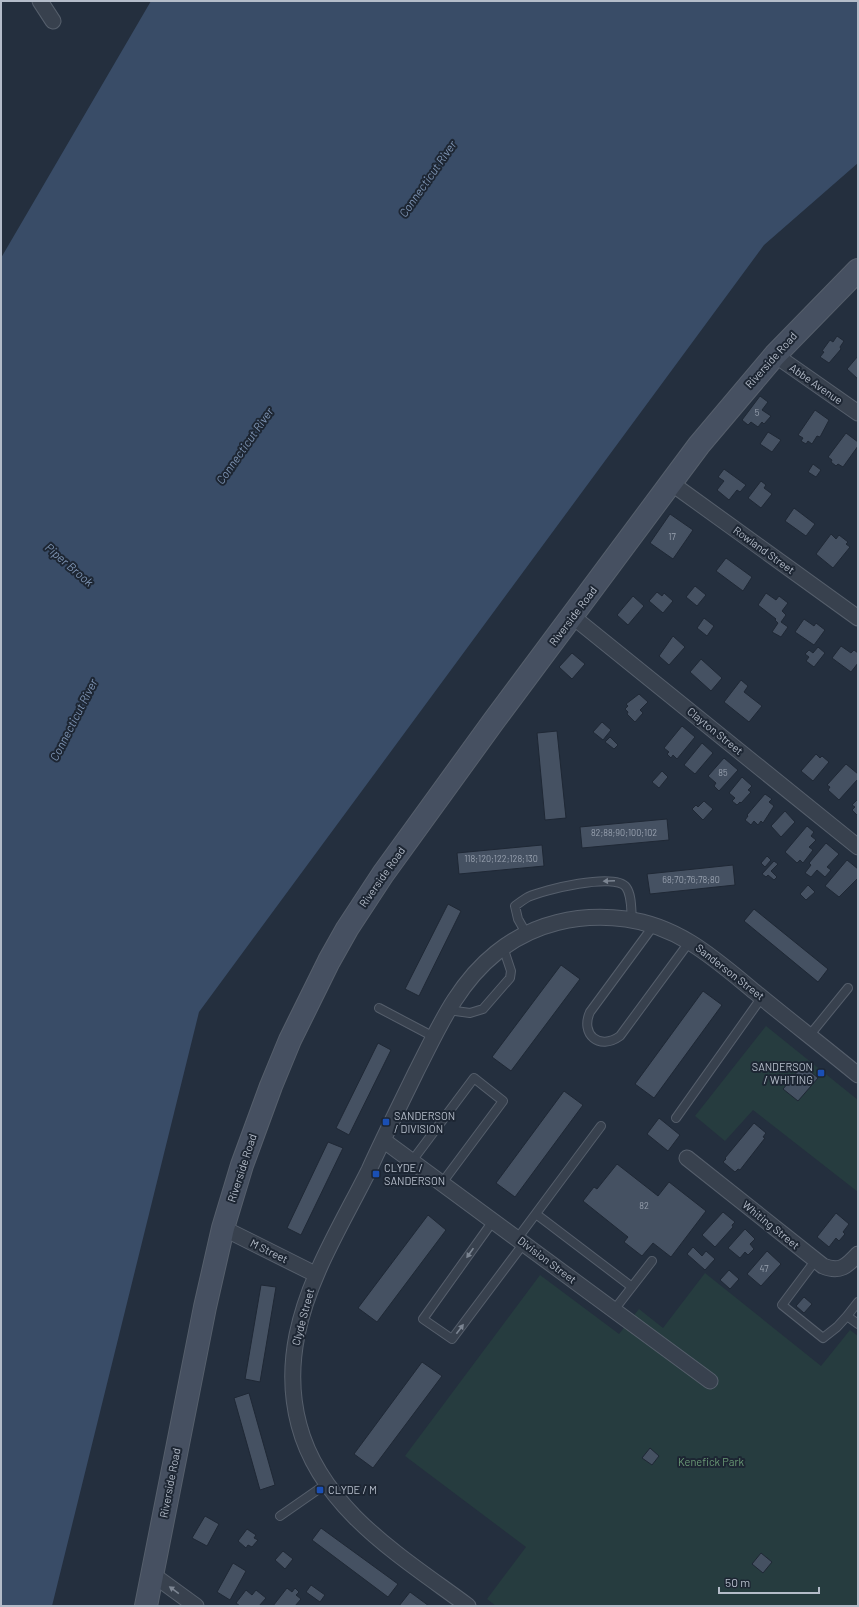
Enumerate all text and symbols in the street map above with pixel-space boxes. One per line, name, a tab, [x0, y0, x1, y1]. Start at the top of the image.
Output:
water label: Connecticut River	[396, 137, 459, 219]
street label: Riverside Road	[742, 329, 799, 390]
street label: Abbe Avenue	[787, 361, 845, 407]
water label: Connecticut River	[213, 404, 276, 486]
house number: 5	[755, 407, 760, 418]
street label: Rowland Street	[731, 523, 798, 576]
house number: 17	[668, 531, 676, 542]
water label: Piper Brook	[43, 540, 97, 589]
street label: Riverside Road	[546, 583, 599, 648]
water label: Connecticut River	[46, 676, 100, 763]
street label: Clayton Street	[685, 704, 746, 757]
house number: 85	[718, 767, 728, 778]
house number: 82;88;90;100;102	[591, 827, 657, 838]
street label: Riverside Road	[356, 844, 407, 909]
house number: 118;120;122;128;130	[464, 853, 538, 864]
house number: 68;70;76;78;80	[662, 874, 720, 885]
one-way arrow	[603, 878, 615, 885]
street label: Sanderson Street	[694, 941, 767, 1002]
place label: SANDERSON / WHITING	[752, 1060, 813, 1086]
marker: SANDERSON / WHITING	[816, 1068, 826, 1078]
place label: SANDERSON / DIVISION	[394, 1109, 455, 1135]
marker: SANDERSON / DIVISION	[381, 1117, 391, 1127]
street label: Riverside Road	[224, 1132, 259, 1204]
place label: CLYDE / SANDERSON	[384, 1161, 445, 1187]
marker: CLYDE / SANDERSON	[371, 1169, 381, 1179]
street label: Whiting Street	[740, 1198, 802, 1251]
house number: 82	[639, 1200, 649, 1211]
street label: Division Street	[515, 1233, 579, 1286]
street label: M Street	[248, 1236, 290, 1265]
one-way arrow	[466, 1247, 474, 1258]
house number: 47	[760, 1263, 769, 1274]
street label: Clyde Street	[289, 1287, 316, 1347]
one-way arrow	[456, 1323, 464, 1334]
street label: Riverside Road	[156, 1447, 183, 1519]
park label: Kenefick Park	[678, 1455, 744, 1468]
place label: CLYDE / M	[328, 1483, 377, 1496]
marker: CLYDE / M	[315, 1485, 325, 1495]
scale bar	[719, 1569, 819, 1595]
text: 50 m	[725, 1575, 750, 1589]
one-way arrow	[169, 1586, 180, 1594]

